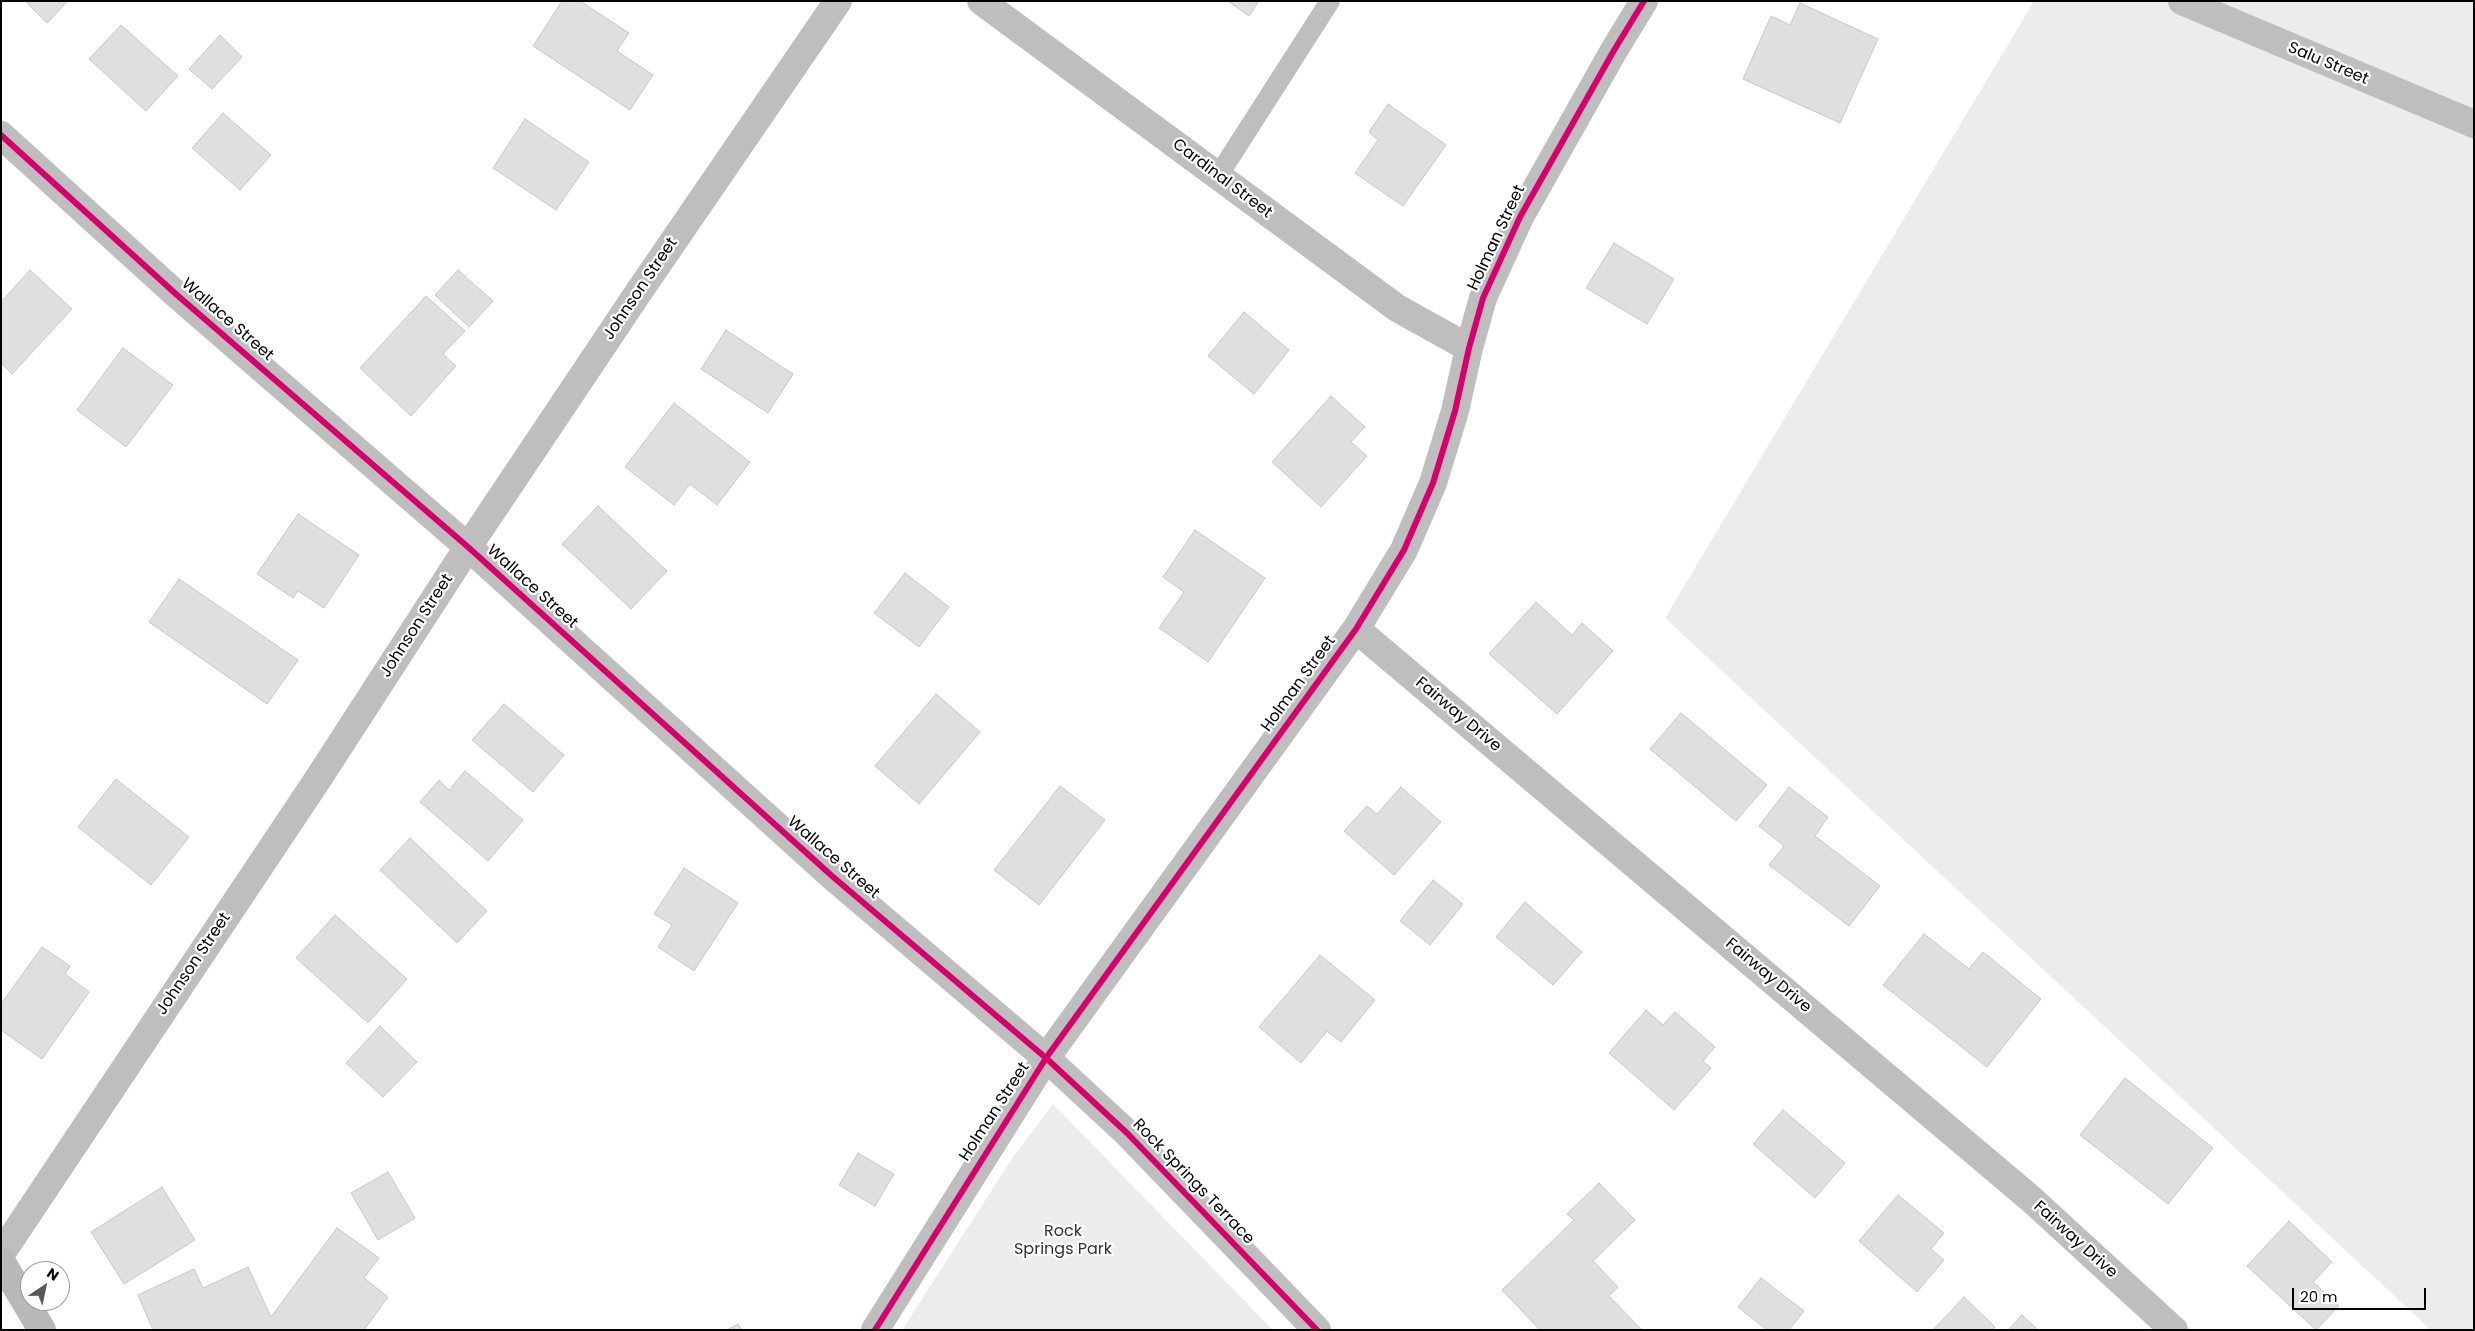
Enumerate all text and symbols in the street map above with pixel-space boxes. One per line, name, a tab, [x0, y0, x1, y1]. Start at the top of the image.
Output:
street label: Salu Street	[2285, 38, 2371, 90]
street label: Cardinal Street	[1168, 135, 1276, 223]
street label: Holman Street	[1464, 182, 1530, 294]
street label: Johnson Street	[600, 234, 682, 344]
street label: Wallace Street	[177, 275, 277, 365]
street label: Wallace Street	[483, 541, 581, 633]
street label: Johnson Street	[377, 571, 457, 681]
street label: Holman Street	[1258, 632, 1340, 736]
street label: Fairway Drive	[1411, 674, 1505, 756]
street label: Wallace Street	[783, 813, 883, 903]
street label: Johnson Street	[153, 909, 235, 1019]
street label: Fairway Drive	[1721, 935, 1815, 1017]
street label: Holman Street	[956, 1059, 1034, 1165]
street label: Rock Springs Terrace	[1128, 1115, 1258, 1249]
street label: Fairway Drive	[2029, 1197, 2121, 1283]
park label: Rock Springs Park	[1014, 1222, 1112, 1260]
north arrow	[20, 1261, 70, 1311]
text: N	[43, 1263, 63, 1286]
scale bar	[2295, 1278, 2429, 1310]
text: 20 m	[2300, 1286, 2338, 1307]

